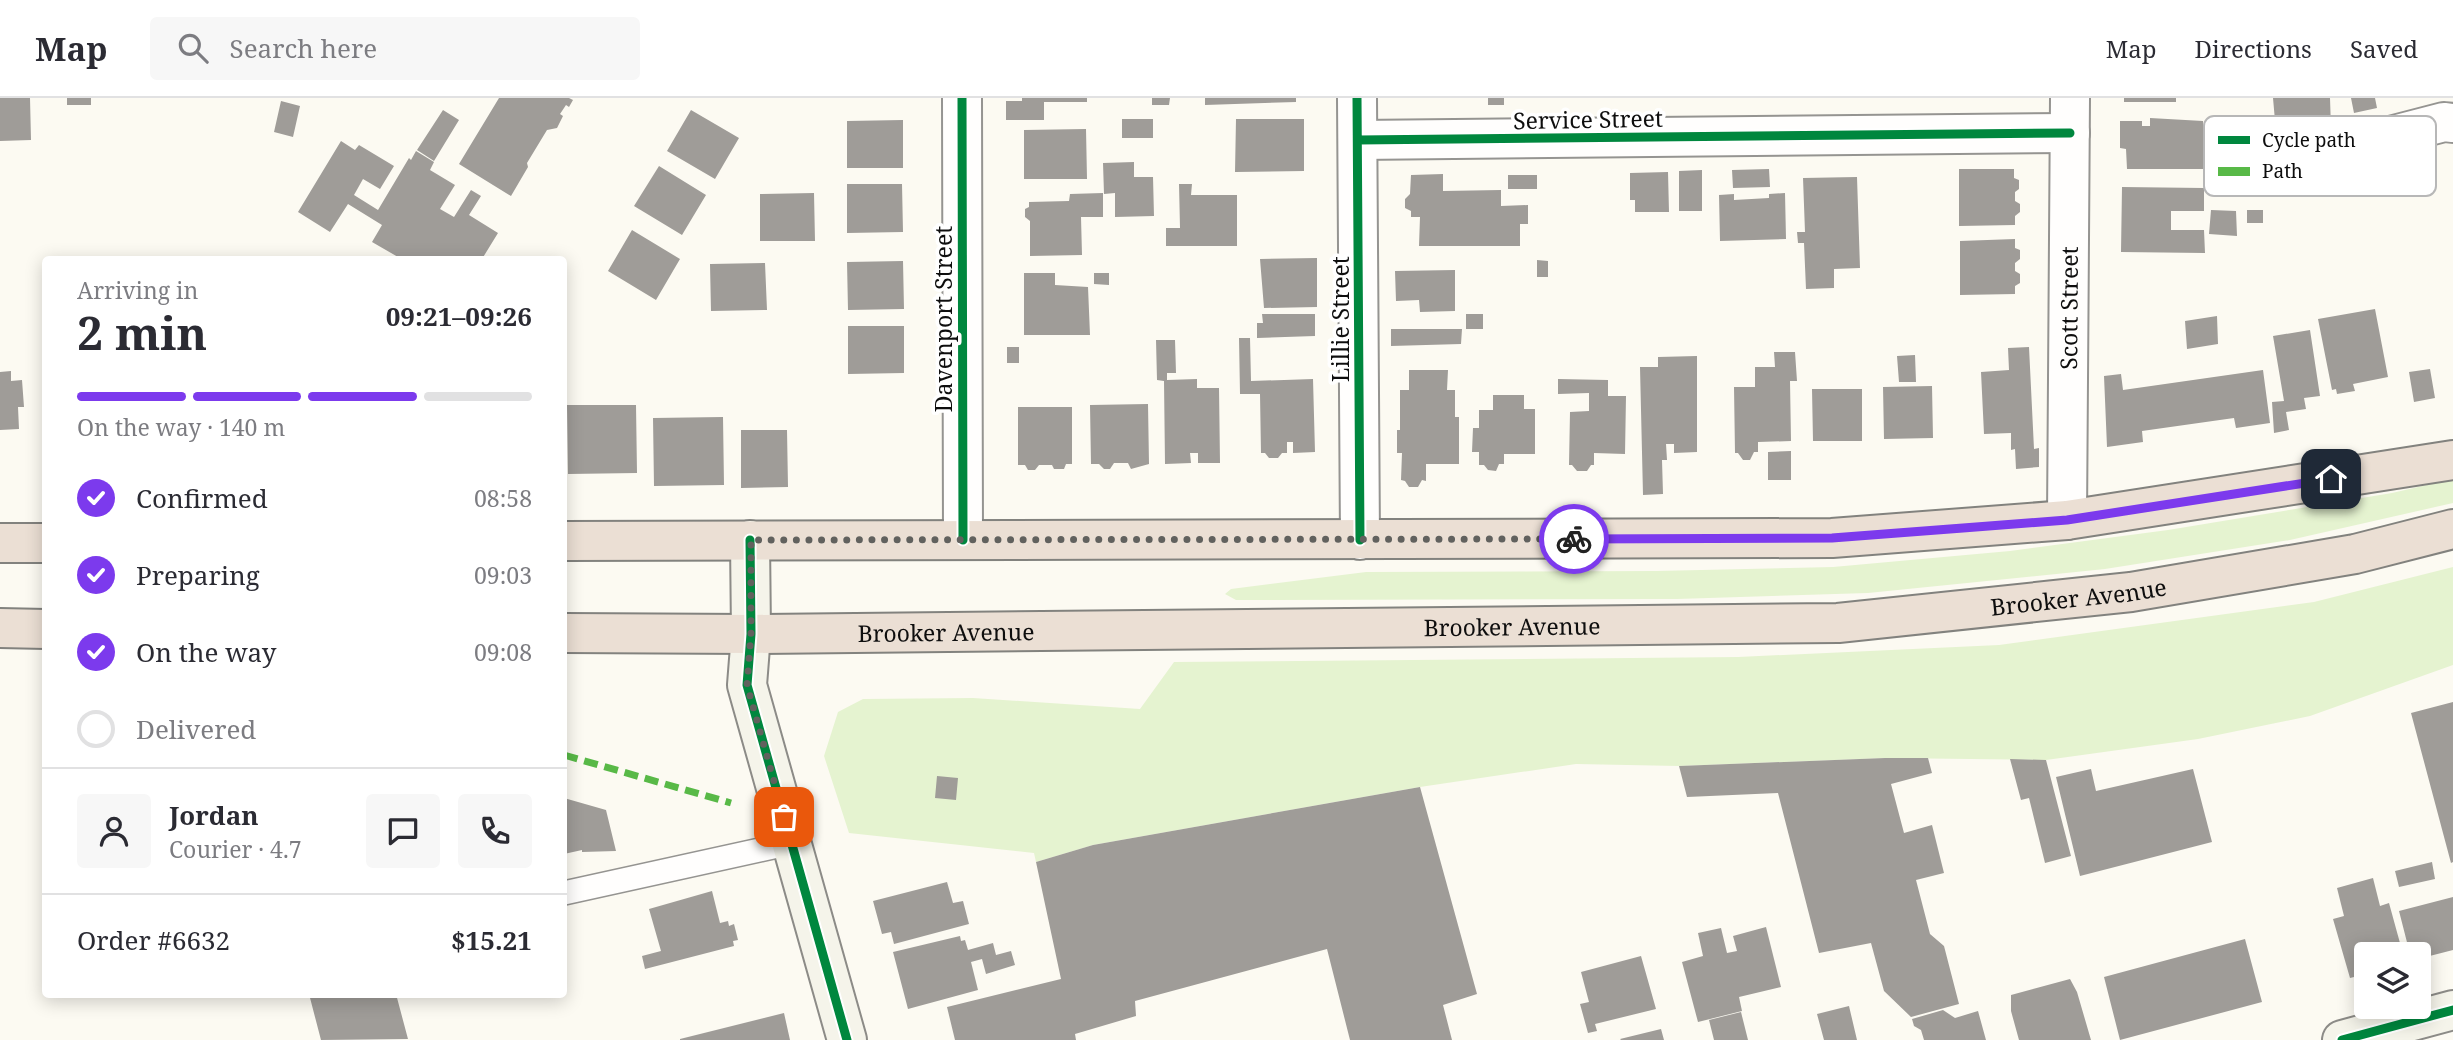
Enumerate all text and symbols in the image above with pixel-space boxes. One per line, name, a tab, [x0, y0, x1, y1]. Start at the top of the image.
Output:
search box	[150, 17, 640, 80]
text: Map	[35, 26, 108, 71]
icon: search	[174, 29, 212, 67]
text: Search here	[230, 30, 377, 66]
text: Map	[2106, 32, 2157, 65]
text: Directions	[2195, 32, 2312, 65]
text: Saved	[2350, 32, 2418, 65]
street label: Service Street	[1513, 102, 1663, 136]
legend	[2204, 116, 2436, 196]
text: Cycle path	[2262, 127, 2356, 153]
text: Path	[2262, 158, 2303, 184]
street label: Davenport Street	[927, 226, 959, 412]
street label: Scott Street	[2052, 246, 2085, 370]
street label: Lillie Street	[1324, 256, 1356, 382]
text: Arriving in	[77, 274, 198, 306]
text: 09:21–09:26	[386, 298, 532, 334]
text: 2 min	[77, 301, 207, 363]
text: On the way · 140 m	[77, 411, 285, 443]
pin	[2301, 449, 2361, 509]
icon: home	[2312, 460, 2350, 498]
icon: check	[77, 479, 115, 517]
text: Confirmed	[136, 480, 268, 516]
text: 08:58	[474, 482, 532, 514]
courier	[1539, 504, 1609, 574]
icon: bike	[1555, 520, 1593, 558]
icon: check	[77, 556, 115, 594]
text: Preparing	[136, 557, 260, 593]
text: 09:03	[474, 559, 532, 591]
street label: Brooker Avenue	[1989, 570, 2169, 623]
street label: Brooker Avenue	[1423, 609, 1601, 643]
street label: Brooker Avenue	[857, 615, 1035, 649]
icon: check	[77, 633, 115, 671]
text: On the way	[136, 634, 276, 670]
text: 09:08	[474, 636, 532, 668]
text: Delivered	[136, 711, 256, 747]
pin	[754, 787, 814, 847]
button: person	[77, 794, 151, 868]
button: chat	[366, 794, 440, 868]
button: phone	[458, 794, 532, 868]
text: Jordan	[169, 797, 259, 833]
icon: bag	[765, 798, 803, 836]
text: Courier · 4.7	[169, 833, 302, 865]
text: Order #6632	[77, 922, 230, 958]
text: $15.21	[451, 922, 532, 958]
map controls	[2354, 942, 2431, 1019]
button: layers	[2354, 942, 2431, 1019]

